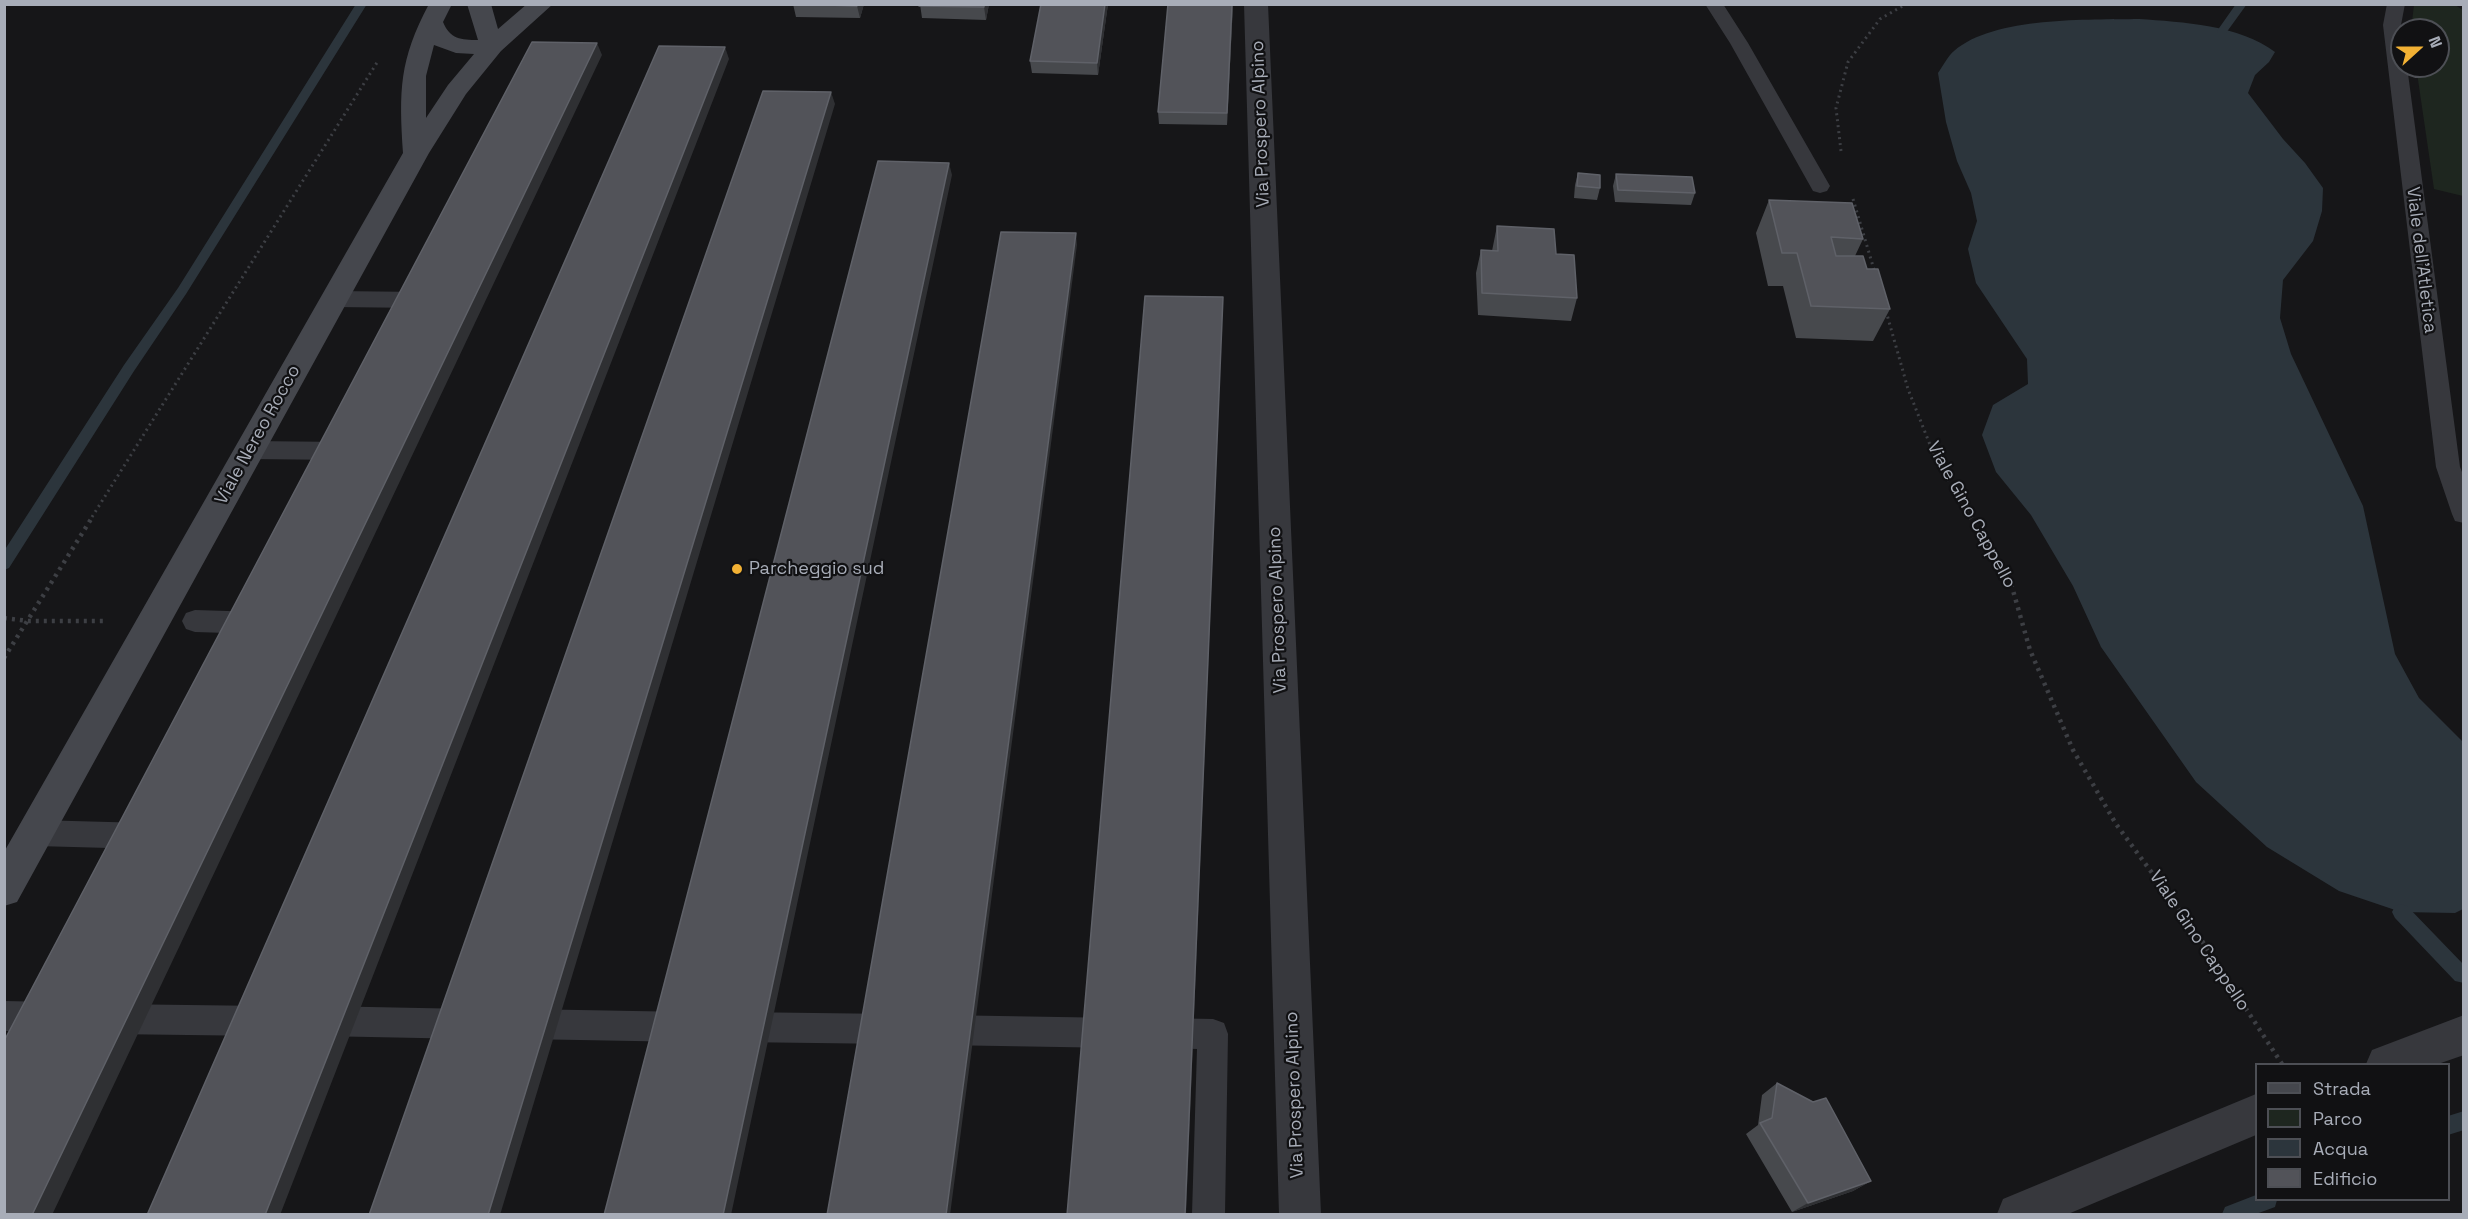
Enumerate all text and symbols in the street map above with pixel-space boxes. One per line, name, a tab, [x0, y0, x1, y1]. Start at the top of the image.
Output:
north arrow	[2390, 18, 2450, 78]
text: N	[2424, 33, 2447, 51]
street label: Via Prospero Alpino	[1247, 40, 1275, 208]
street label: Viale dell'Atletica	[2401, 186, 2441, 334]
street label: Viale Nereo Rocco	[211, 361, 305, 509]
street label: Viale Gino Cappello	[1922, 438, 2020, 592]
street label: Via Prospero Alpino	[1264, 526, 1292, 694]
place label: Parcheggio sud	[749, 558, 884, 580]
marker: Parcheggio sud	[730, 562, 744, 576]
street label: Viale Gino Cappello	[2144, 867, 2254, 1015]
street label: Via Prospero Alpino	[1281, 1011, 1309, 1179]
legend	[2255, 1063, 2450, 1201]
text: Strada	[2313, 1077, 2371, 1100]
text: Parco	[2313, 1107, 2362, 1130]
text: Acqua	[2313, 1137, 2368, 1160]
text: Edificio	[2313, 1167, 2377, 1190]

